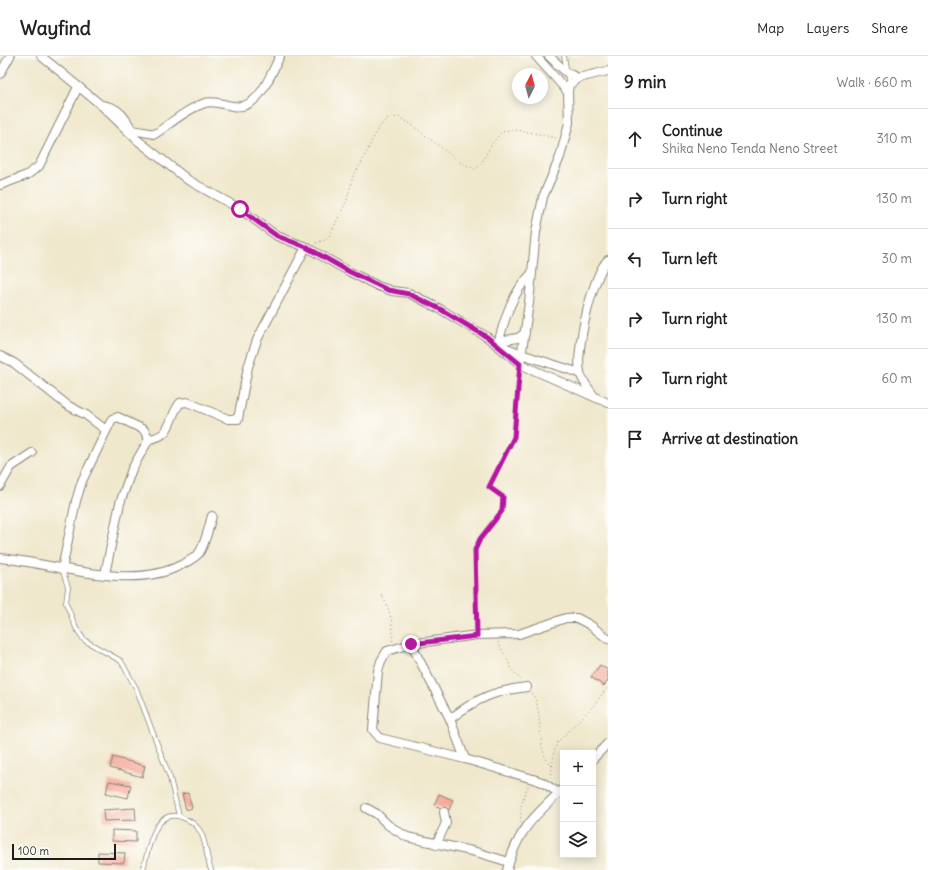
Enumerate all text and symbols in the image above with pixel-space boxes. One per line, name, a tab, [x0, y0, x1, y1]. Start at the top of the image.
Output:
text: Wayfind	[20, 16, 91, 40]
text: Map	[757, 19, 784, 37]
text: Layers	[806, 19, 849, 37]
text: Share	[871, 19, 908, 37]
north arrow	[512, 68, 548, 104]
text: 9 min	[624, 71, 666, 93]
text: Walk · 660 m	[837, 74, 912, 91]
text: Continue	[662, 121, 723, 140]
icon: ahead	[624, 128, 646, 150]
text: 310 m	[877, 130, 912, 147]
text: Shika Neno Tenda Neno Street	[662, 140, 838, 157]
icon: right	[624, 188, 646, 210]
text: Turn right	[662, 189, 727, 208]
text: 130 m	[876, 190, 912, 207]
route start	[231, 200, 249, 218]
icon: left	[624, 248, 646, 270]
text: Turn left	[662, 249, 717, 268]
text: 30 m	[882, 250, 912, 267]
icon: right	[624, 308, 646, 330]
text: Turn right	[662, 309, 727, 328]
text: 130 m	[876, 310, 912, 327]
icon: right	[624, 368, 646, 390]
text: Turn right	[662, 369, 727, 388]
text: 60 m	[881, 370, 912, 387]
icon: arrive	[624, 428, 646, 450]
text: Arrive at destination	[662, 429, 798, 448]
route end	[402, 635, 420, 653]
map controls	[560, 750, 596, 858]
button: +	[560, 750, 596, 786]
button: −	[560, 786, 596, 822]
button: layers	[560, 822, 596, 858]
scale bar	[12, 842, 116, 861]
text: 100 m	[18, 844, 49, 858]

